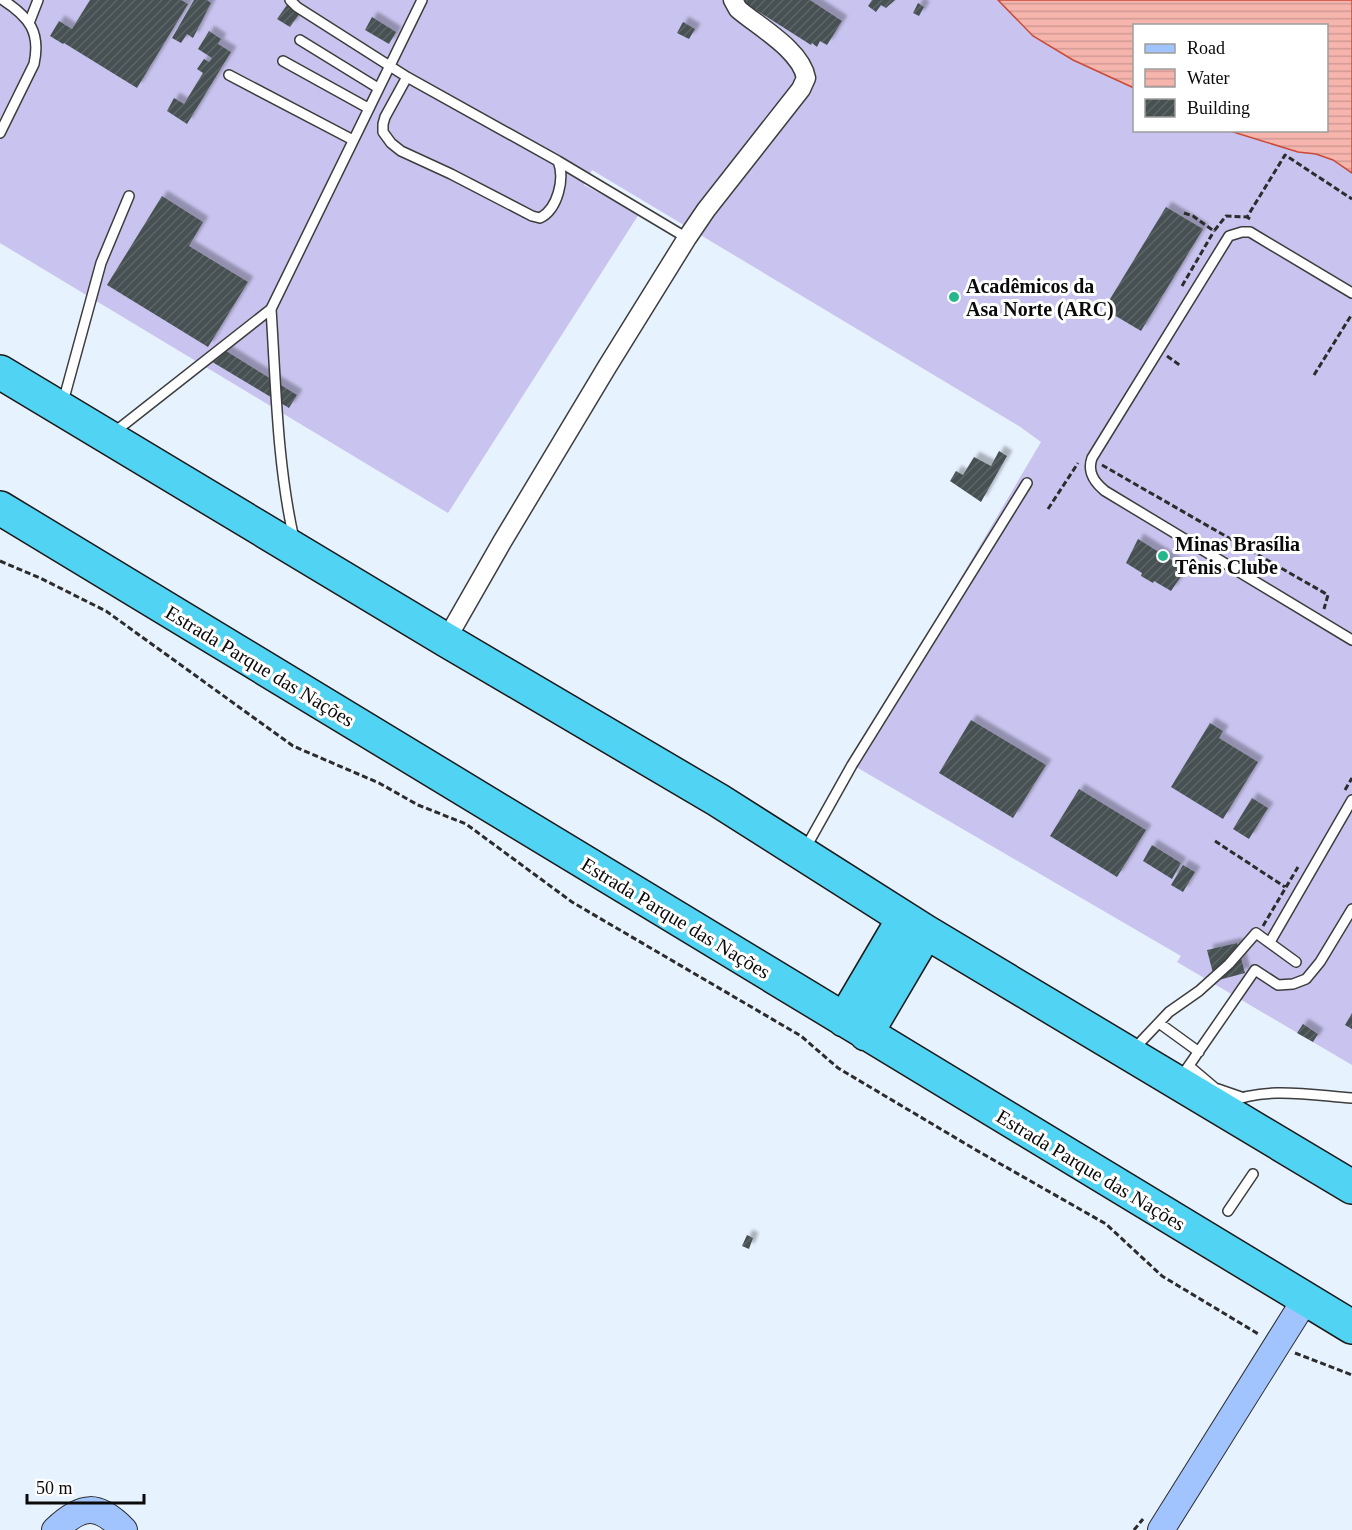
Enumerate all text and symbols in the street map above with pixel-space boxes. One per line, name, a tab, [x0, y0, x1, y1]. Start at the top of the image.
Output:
legend	[1133, 24, 1328, 132]
text: Road	[1187, 38, 1225, 58]
text: Water	[1187, 68, 1230, 88]
text: Building	[1187, 98, 1250, 118]
place label: Acadêmicos da Asa Norte (ARC)	[966, 275, 1114, 321]
marker: Acadêmicos da Asa Norte (ARC)	[947, 290, 961, 304]
place label: Minas Brasília Tênis Clube	[1175, 533, 1300, 578]
marker: Minas Brasília Tênis Clube	[1156, 549, 1170, 563]
street label: Estrada Parque das Nações	[161, 601, 358, 732]
street label: Estrada Parque das Nações	[577, 853, 774, 984]
street label: Estrada Parque das Nações	[992, 1105, 1189, 1236]
scale bar	[27, 1467, 144, 1505]
text: 50 m	[36, 1478, 73, 1498]

